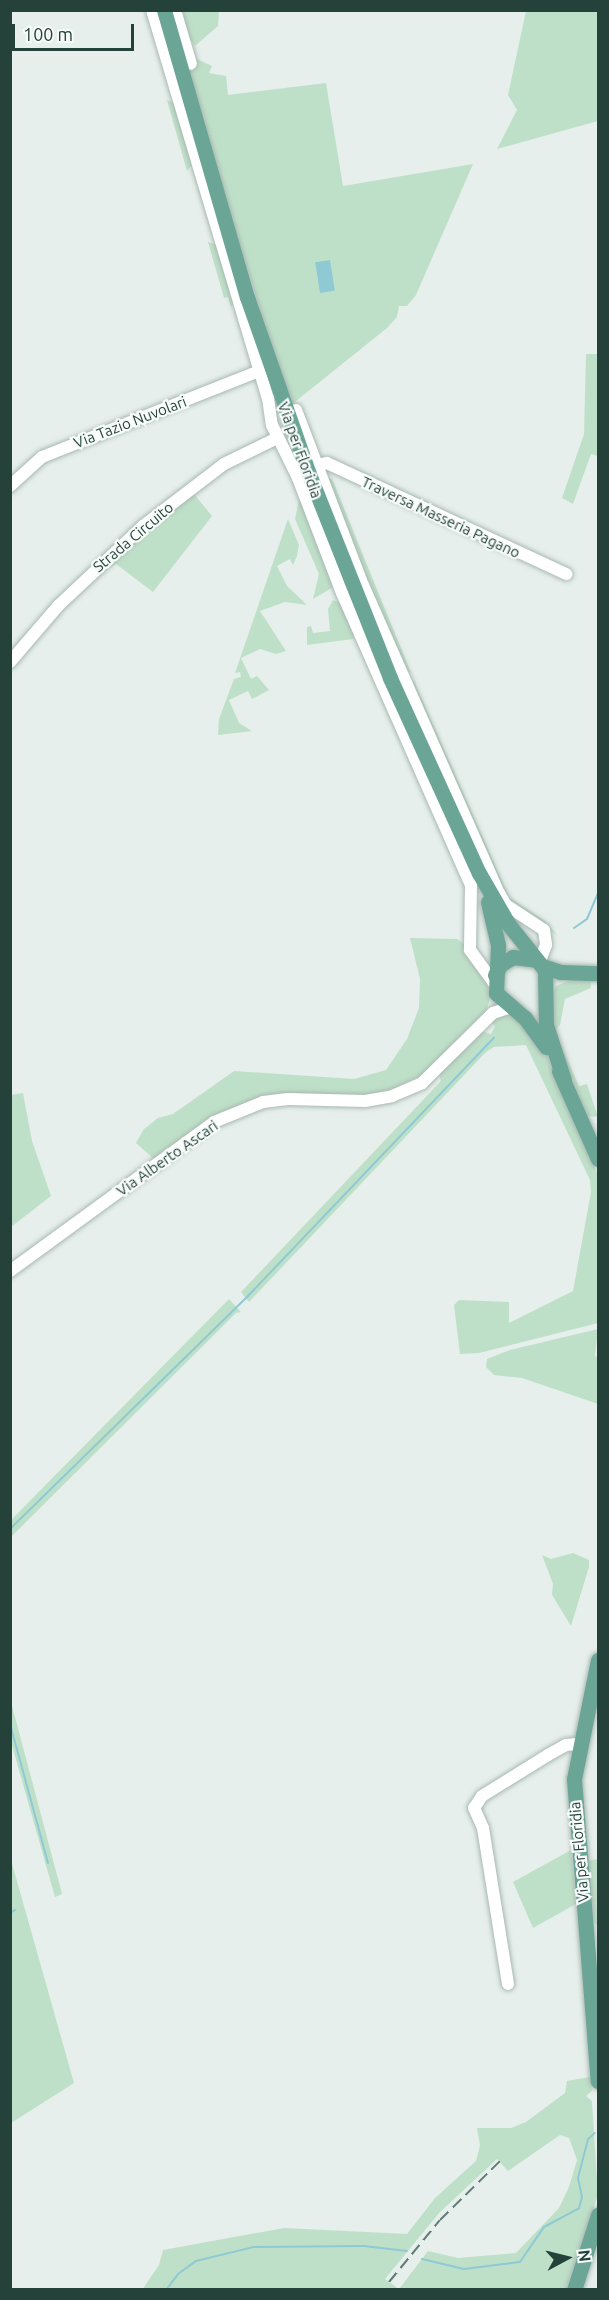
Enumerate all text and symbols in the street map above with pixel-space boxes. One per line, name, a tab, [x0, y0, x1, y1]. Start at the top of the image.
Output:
scale bar	[15, 12, 136, 50]
text: 100 m	[23, 24, 73, 44]
street label: Via Tazio Nuvolari	[71, 392, 189, 452]
street label: Via per Floridia	[274, 399, 326, 501]
street label: Traversa Masseria Pagano	[359, 472, 523, 562]
street label: Strada Circuito	[89, 498, 177, 576]
street label: Via Alberto Ascari	[113, 1116, 221, 1200]
street label: Via per Floridia	[566, 1801, 592, 1903]
north arrow	[537, 2228, 597, 2288]
text: N	[575, 2249, 595, 2263]

